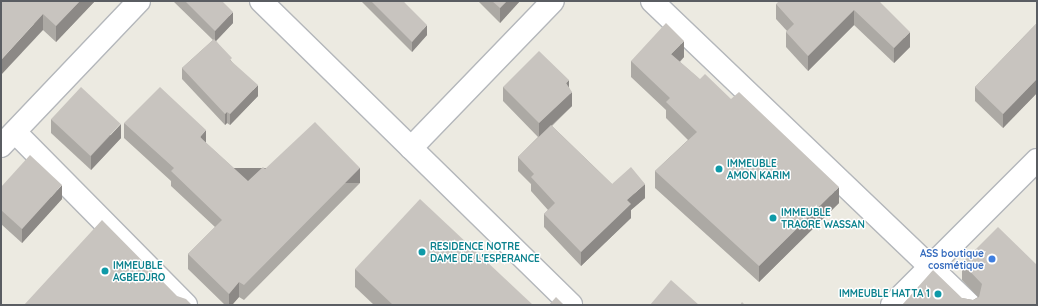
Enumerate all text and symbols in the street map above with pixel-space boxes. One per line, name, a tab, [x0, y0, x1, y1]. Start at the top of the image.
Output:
place label: IMMEUBLE AMON KARIM	[727, 157, 790, 180]
marker: IMMEUBLE AMON KARIM	[714, 164, 724, 174]
place label: IMMEUBLE TRAORE WASSAN	[781, 206, 865, 230]
marker: IMMEUBLE TRAORE WASSAN	[768, 213, 778, 223]
place label: RESIDENCE NOTRE DAME DE L'ESPERANCE	[430, 240, 540, 264]
marker: RESIDENCE NOTRE DAME DE L'ESPERANCE	[417, 247, 427, 257]
place label: ASS boutique cosmétique	[920, 247, 984, 270]
marker: ASS boutique cosmétique	[987, 254, 997, 264]
place label: IMMEUBLE AGBEDJRO	[113, 259, 165, 282]
marker: IMMEUBLE AGBEDJRO	[100, 266, 110, 276]
place label: IMMEUBLE HATTA 1	[839, 288, 930, 300]
marker: IMMEUBLE HATTA 1	[933, 289, 943, 299]

